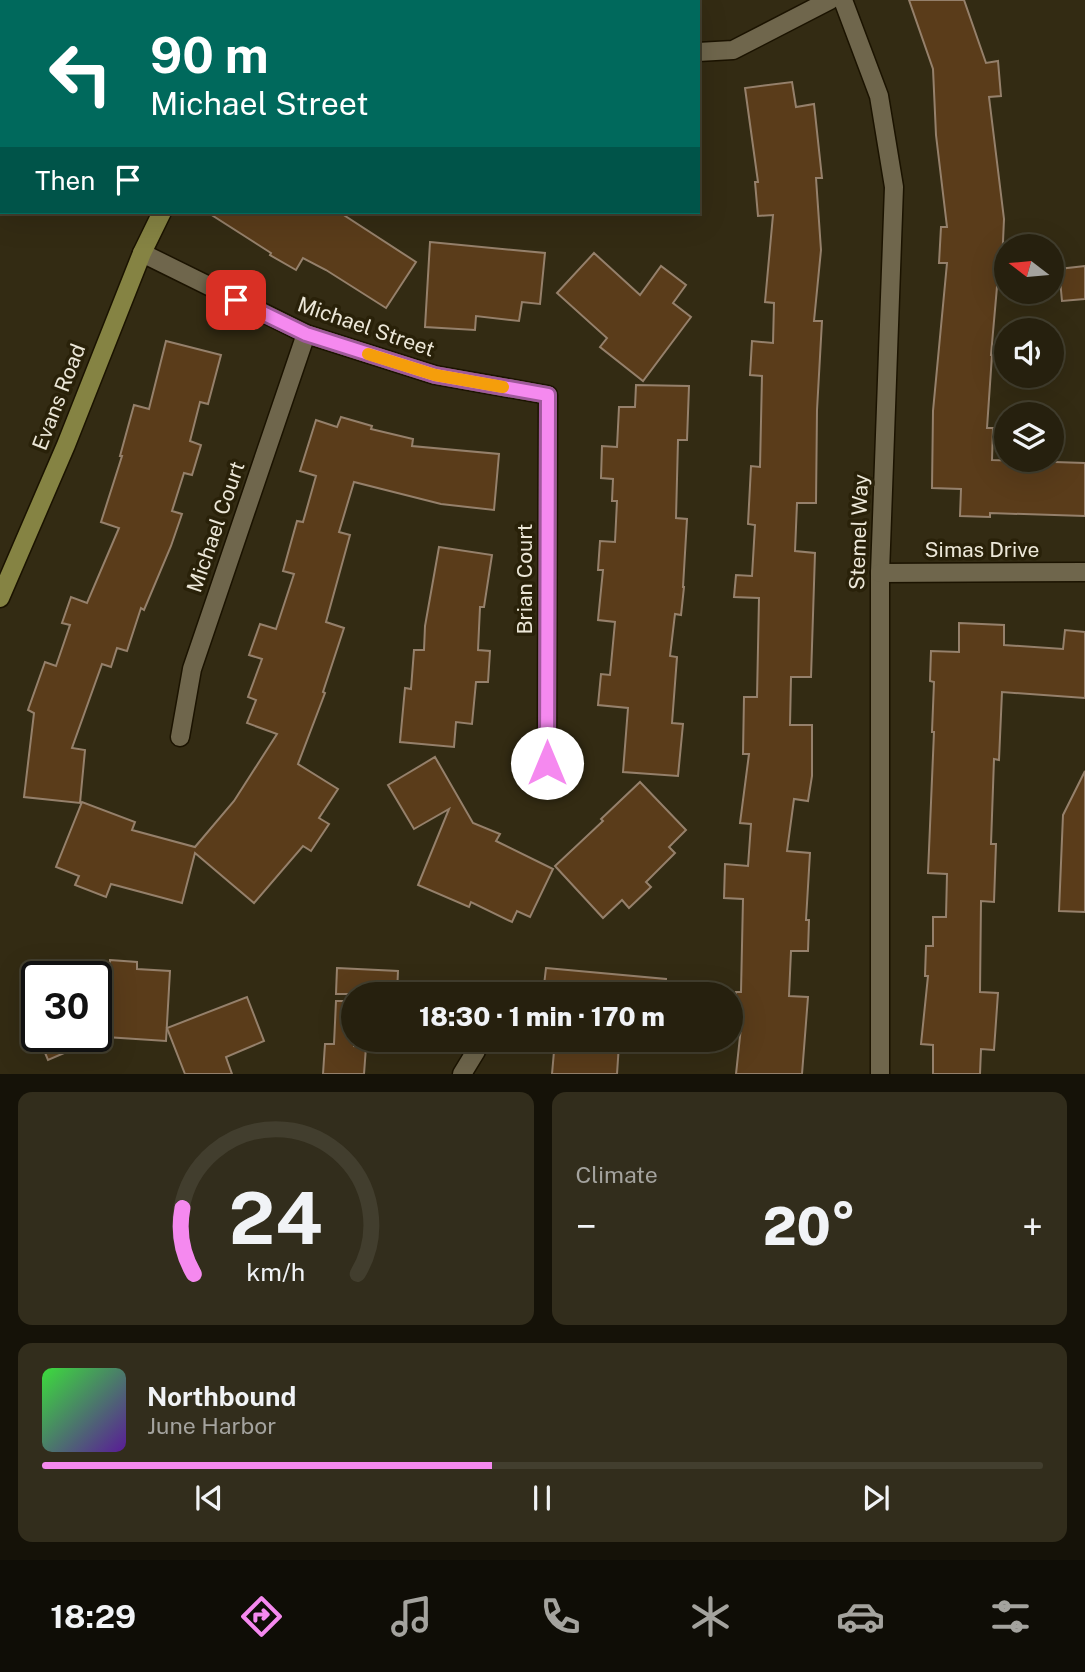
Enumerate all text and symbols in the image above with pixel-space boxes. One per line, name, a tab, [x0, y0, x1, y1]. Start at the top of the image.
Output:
text: 90 m	[150, 26, 269, 84]
icon: left	[35, 28, 126, 119]
text: Michael Street	[150, 85, 369, 122]
icon: arrive	[109, 161, 147, 199]
text: Then	[35, 165, 95, 196]
north arrow	[994, 234, 1064, 304]
map controls	[994, 234, 1064, 472]
pin	[206, 270, 266, 330]
icon: arrive	[217, 281, 255, 319]
street label: Michael Street	[294, 291, 438, 362]
button: sound	[994, 318, 1064, 388]
street label: Evans Road	[27, 340, 90, 454]
button: layers	[994, 402, 1064, 472]
street label: Michael Court	[181, 458, 250, 596]
street label: Stemel Way	[844, 474, 873, 590]
street label: Brian Court	[512, 524, 537, 635]
street label: Simas Drive	[925, 537, 1039, 562]
position arrow	[510, 726, 584, 800]
speed limit sign: 30	[21, 961, 112, 1052]
text: 18:30 · 1 min · 170 m	[419, 1001, 665, 1032]
text: Climate	[576, 1161, 658, 1188]
text: 24	[229, 1176, 323, 1261]
text: 20°	[763, 1196, 856, 1257]
text: −	[576, 1204, 597, 1249]
text: +	[1022, 1204, 1043, 1249]
text: km/h	[246, 1257, 305, 1287]
text: Northbound	[147, 1381, 296, 1412]
text: June Harbor	[147, 1412, 276, 1439]
icon: previous	[190, 1479, 228, 1517]
icon: pause	[523, 1479, 561, 1517]
icon: next	[857, 1479, 895, 1517]
icon: directions	[237, 1592, 286, 1641]
icon: music	[387, 1592, 436, 1641]
icon: phone	[536, 1592, 585, 1641]
icon: climate	[686, 1592, 735, 1641]
icon: car	[836, 1592, 885, 1641]
icon: filters	[986, 1592, 1035, 1641]
text: 18:29	[50, 1598, 136, 1635]

